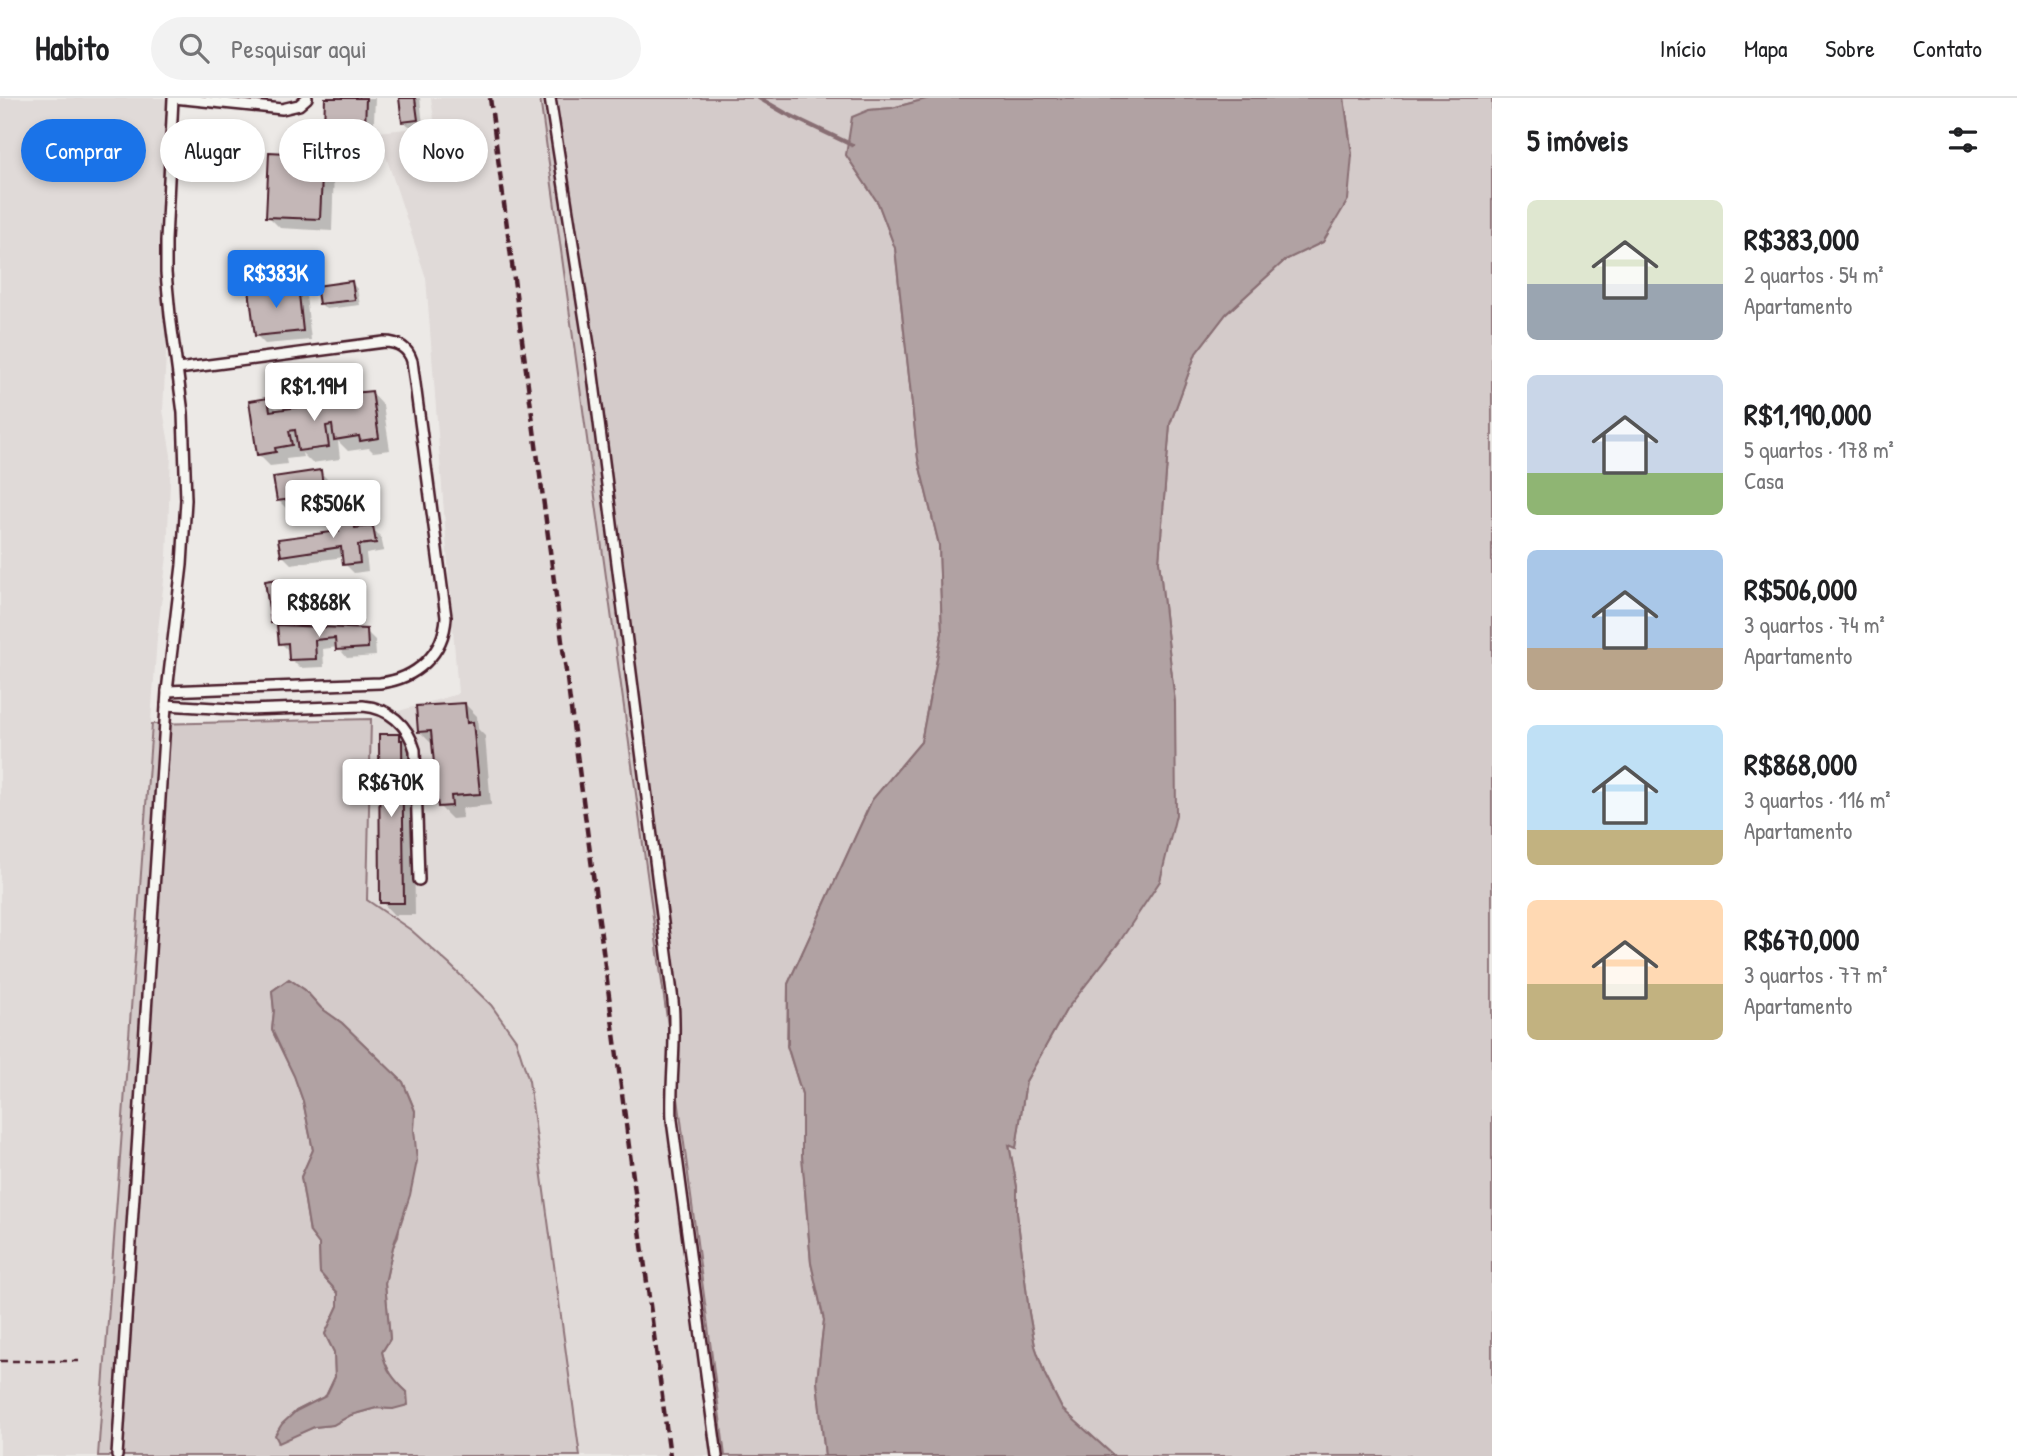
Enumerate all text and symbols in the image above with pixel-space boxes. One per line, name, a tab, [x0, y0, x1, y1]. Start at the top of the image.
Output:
search box	[151, 17, 641, 80]
text: Habito	[35, 26, 109, 70]
icon: search	[175, 29, 213, 67]
text: Pesquisar aqui	[231, 31, 367, 66]
text: Início	[1660, 32, 1706, 64]
text: Mapa	[1744, 32, 1787, 64]
text: Sobre	[1825, 32, 1875, 64]
text: Contato	[1913, 32, 1982, 64]
chip: Comprar	[21, 119, 146, 182]
chip: Alugar	[160, 119, 265, 182]
chip: Filtros	[279, 119, 385, 182]
chip: Novo	[399, 119, 488, 182]
text: 5 imóveis	[1527, 120, 1628, 160]
icon: filters	[1944, 121, 1982, 159]
text: R$383,000	[1744, 219, 1859, 259]
icon: home	[1583, 228, 1667, 312]
pin: R$383K	[219, 250, 333, 310]
text: R$383K	[244, 257, 308, 288]
text: 2 quartos · 54 m²	[1744, 259, 1884, 290]
text: Apartamento	[1744, 290, 1852, 321]
pin: R$1.19M	[249, 364, 379, 423]
text: R$1.19M	[281, 370, 347, 401]
text: R$1,190,000	[1744, 394, 1872, 434]
icon: home	[1583, 403, 1667, 487]
text: 5 quartos · 178 m²	[1744, 434, 1894, 465]
text: Casa	[1744, 465, 1784, 496]
pin: R$506K	[276, 480, 390, 540]
text: R$506K	[301, 487, 365, 518]
text: R$506,000	[1744, 569, 1857, 609]
icon: home	[1583, 578, 1667, 662]
pin: R$868K	[262, 580, 376, 639]
text: R$868K	[287, 586, 351, 617]
text: 3 quartos · 74 m²	[1744, 609, 1885, 640]
text: Apartamento	[1744, 640, 1852, 671]
text: R$868,000	[1744, 744, 1857, 784]
icon: home	[1583, 753, 1667, 837]
pin: R$670K	[334, 760, 448, 819]
text: R$670K	[359, 766, 424, 797]
text: 3 quartos · 116 m²	[1744, 784, 1891, 815]
text: Apartamento	[1744, 815, 1852, 846]
text: R$670,000	[1744, 919, 1859, 959]
icon: home	[1583, 928, 1667, 1012]
text: 3 quartos · 77 m²	[1744, 959, 1888, 990]
text: Apartamento	[1744, 990, 1852, 1021]

